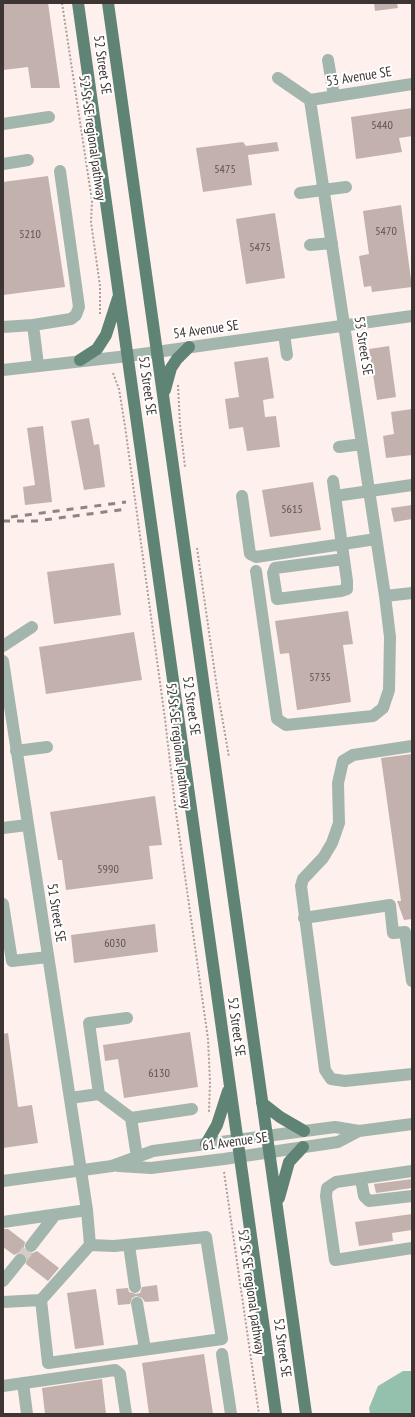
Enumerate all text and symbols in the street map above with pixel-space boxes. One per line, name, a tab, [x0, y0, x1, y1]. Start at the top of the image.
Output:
street label: 52 Street SE	[90, 34, 114, 96]
street label: 53 Avenue SE	[325, 64, 393, 90]
street label: 52 St SE regional pathway	[75, 74, 109, 202]
house number: 5440	[371, 119, 393, 133]
house number: 5475	[214, 163, 236, 177]
house number: 5470	[375, 225, 397, 239]
house number: 5210	[19, 228, 41, 242]
house number: 5475	[249, 241, 271, 255]
street label: 53 Street SE	[350, 315, 376, 377]
street label: 54 Avenue SE	[172, 317, 240, 343]
street label: 52 Street SE	[135, 355, 159, 417]
house number: 5615	[281, 503, 303, 517]
house number: 5735	[309, 671, 331, 685]
street label: 52 Street SE	[179, 675, 203, 737]
street label: 52 St SE regional pathway	[162, 682, 194, 810]
house number: 5990	[97, 863, 119, 877]
street label: 51 Street SE	[43, 882, 69, 944]
house number: 6030	[104, 937, 126, 951]
street label: 52 Street SE	[224, 996, 248, 1058]
house number: 6130	[148, 1067, 170, 1081]
street label: 61 Avenue SE	[201, 1129, 269, 1155]
street label: 52 St SE regional pathway	[234, 1228, 268, 1356]
street label: 52 Street SE	[270, 1317, 294, 1379]

